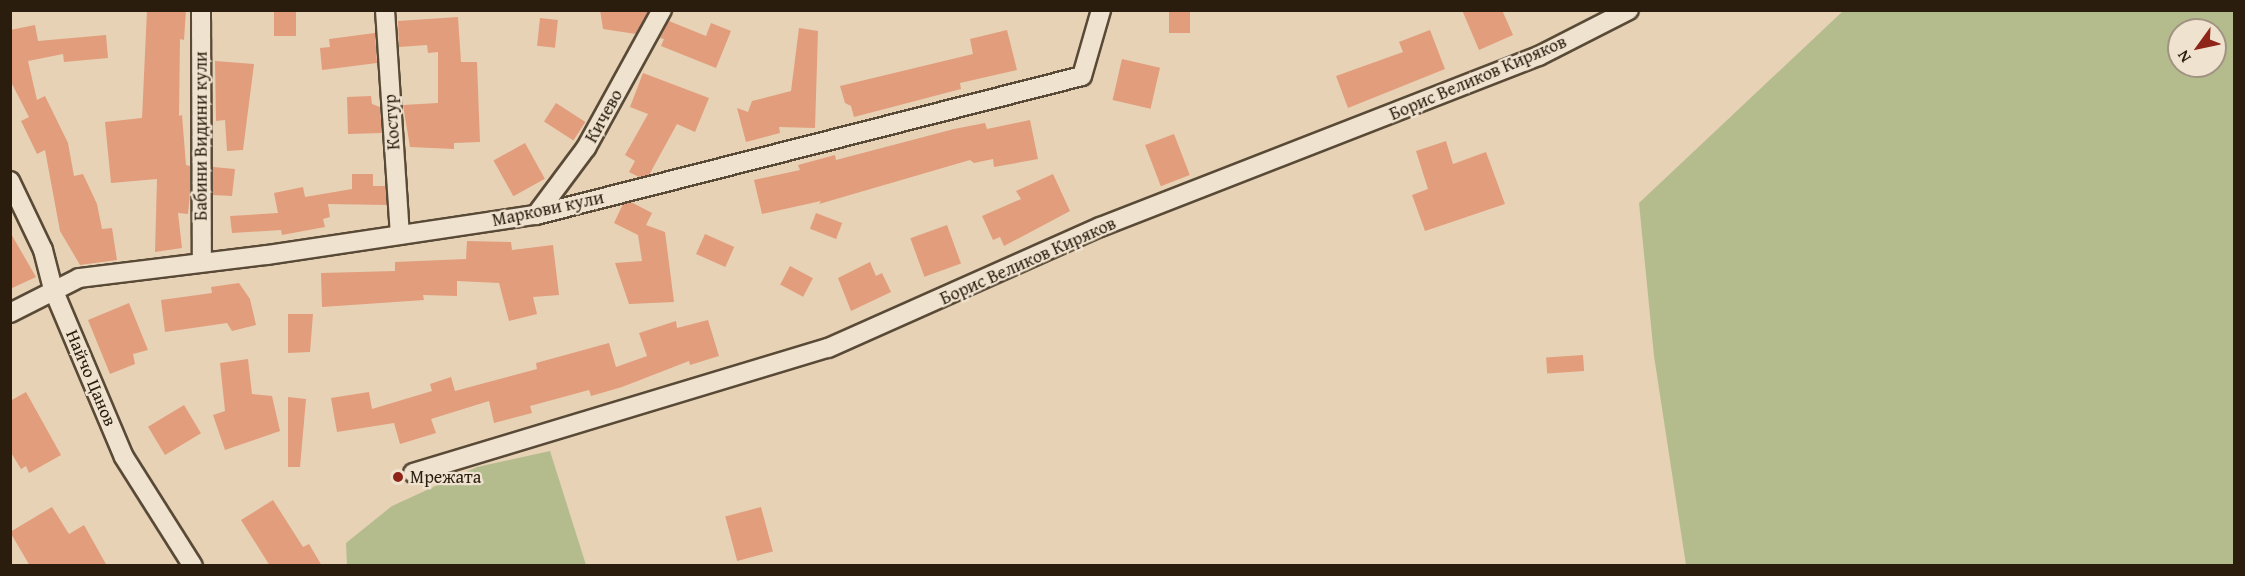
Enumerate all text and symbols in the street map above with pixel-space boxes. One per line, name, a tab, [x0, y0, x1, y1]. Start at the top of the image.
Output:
north arrow	[2167, 18, 2227, 78]
street label: Борис Великов Киряков	[1386, 31, 1570, 125]
text: N	[2171, 46, 2197, 68]
street label: Бабини Видини кули	[190, 51, 212, 221]
street label: Кичево	[581, 85, 627, 147]
street label: Костур	[379, 93, 405, 151]
street label: Маркови кули	[490, 187, 606, 231]
street label: Борис Великов Киряков	[937, 212, 1119, 310]
street label: Найчо Цанов	[61, 327, 121, 429]
place label: Мрежата	[410, 466, 481, 488]
marker: Мрежата	[391, 470, 405, 484]

